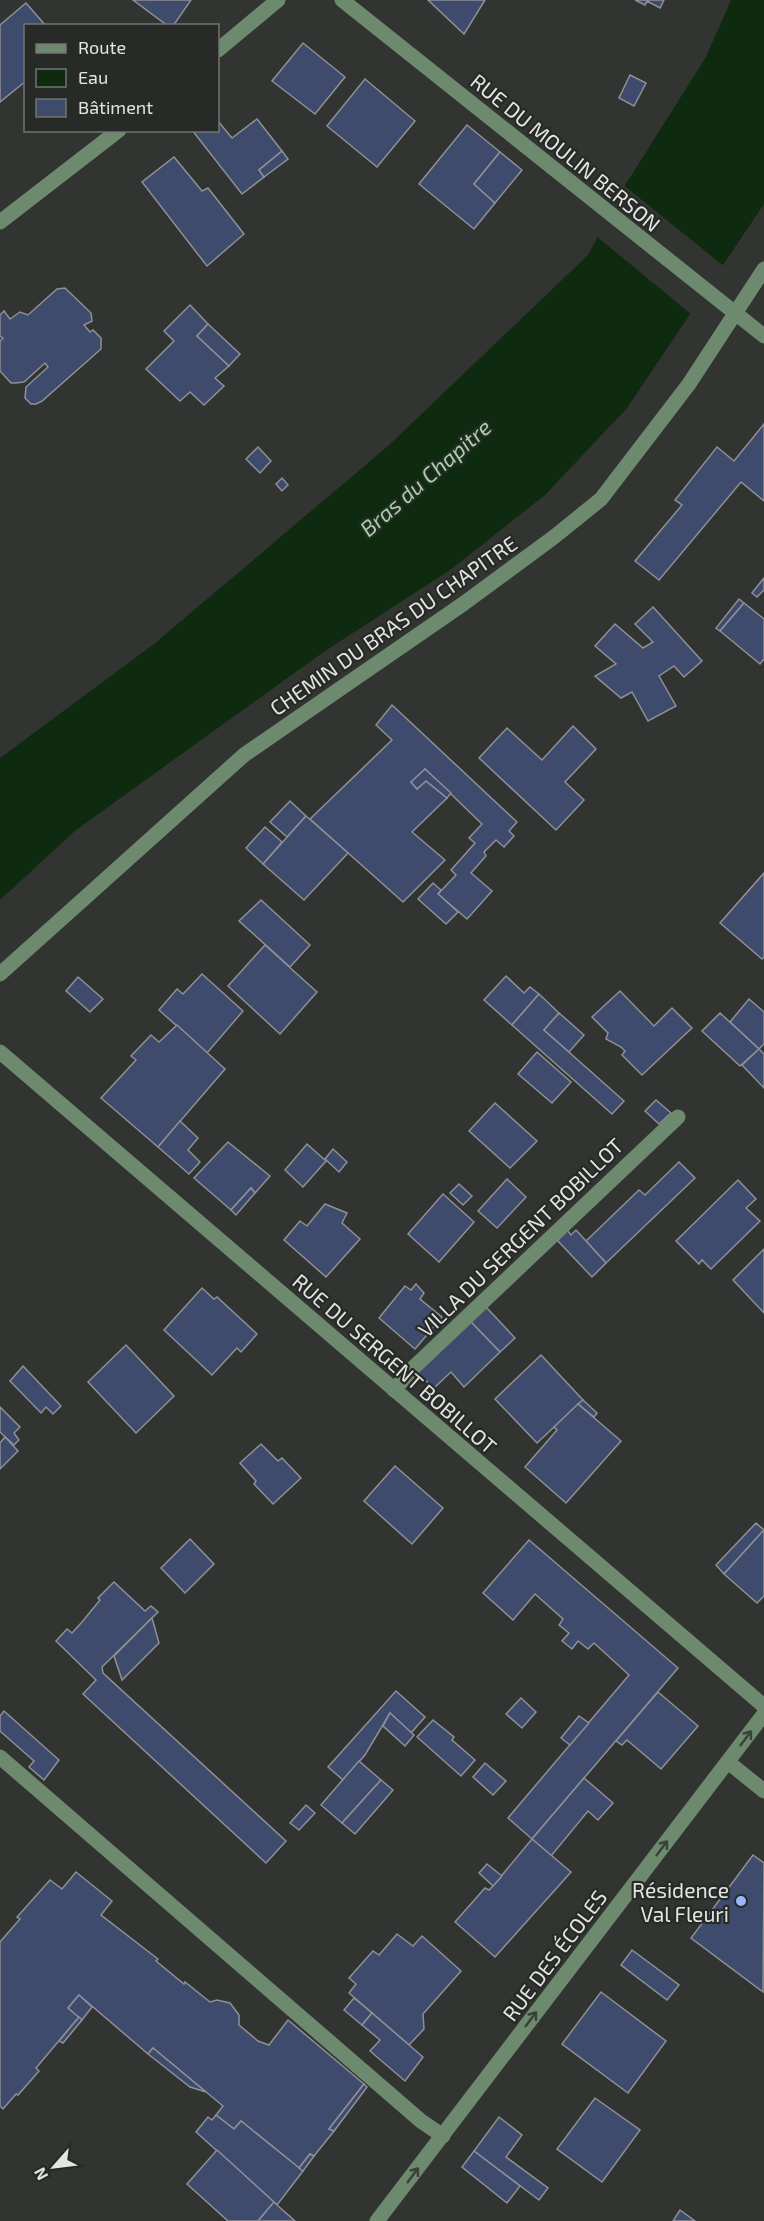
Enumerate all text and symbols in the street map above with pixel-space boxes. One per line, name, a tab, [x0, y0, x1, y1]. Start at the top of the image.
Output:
legend	[24, 24, 219, 132]
text: Route	[78, 36, 126, 58]
text: Eau	[78, 66, 108, 88]
street label: RUE DU MOULIN BERSON	[466, 68, 666, 236]
text: Bâtiment	[78, 96, 153, 118]
water label: Bras du Chapitre	[354, 413, 496, 541]
street label: CHEMIN DU BRAS DU CHAPITRE	[265, 530, 521, 720]
street label: VILLA DU SERGENT BOBILLOT	[412, 1132, 628, 1342]
street label: RUE DU SERGENT BOBILLOT	[288, 1268, 502, 1458]
one-way arrow	[739, 1730, 752, 1746]
one-way arrow	[656, 1840, 668, 1856]
place label: Résidence Val Fleuri	[632, 1877, 729, 1926]
street label: RUE DES ÉCOLES	[497, 1885, 611, 2025]
marker: Résidence Val Fleuri	[734, 1894, 748, 1908]
one-way arrow	[525, 2012, 538, 2028]
north arrow	[24, 2137, 84, 2197]
text: N	[29, 2165, 51, 2184]
one-way arrow	[407, 2167, 419, 2183]

